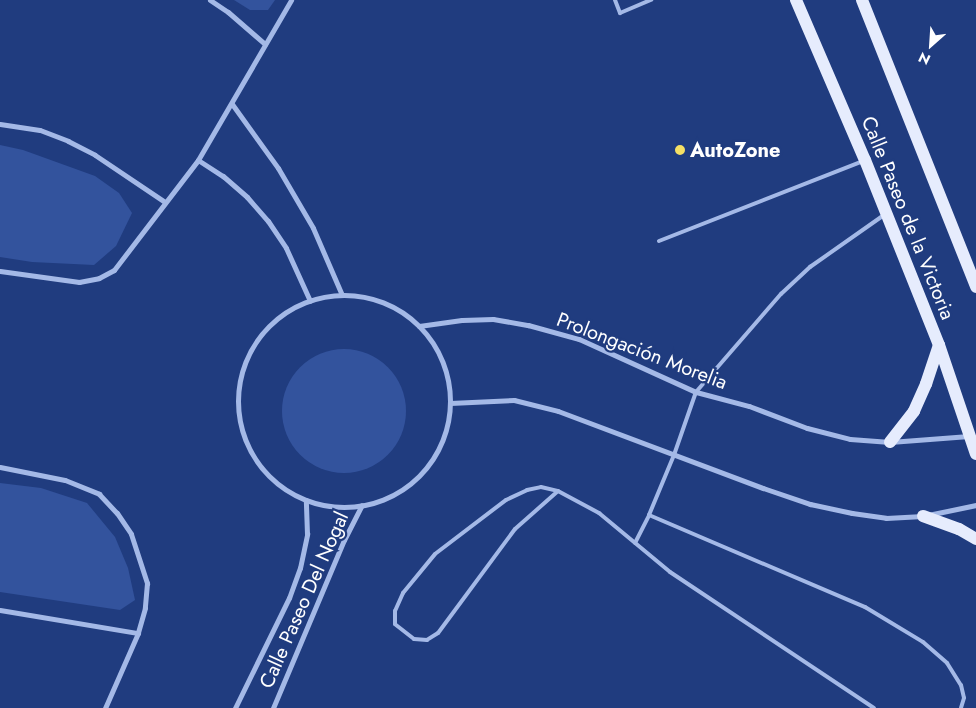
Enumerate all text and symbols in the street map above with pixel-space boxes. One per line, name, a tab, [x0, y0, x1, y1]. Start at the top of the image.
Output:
north arrow	[906, 20, 956, 70]
text: N	[915, 47, 934, 70]
street label: Calle Paseo de la Victoria	[856, 113, 960, 323]
place label: AutoZone	[690, 138, 781, 162]
marker: AutoZone	[674, 144, 686, 156]
street label: Prolongación Morelia	[553, 307, 731, 395]
street label: Calle Paseo Del Nogal	[254, 508, 354, 692]

